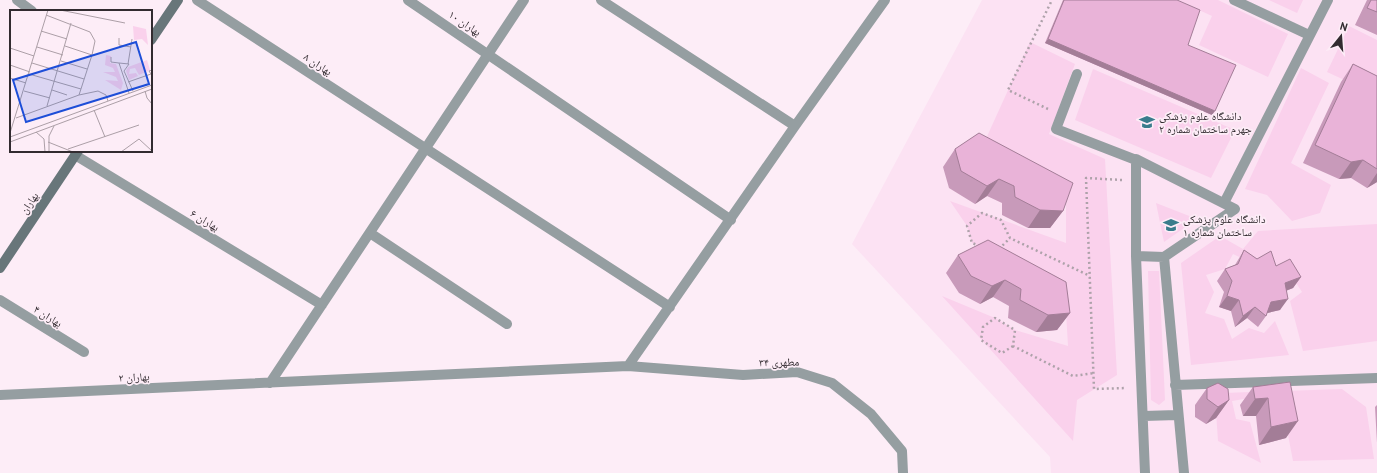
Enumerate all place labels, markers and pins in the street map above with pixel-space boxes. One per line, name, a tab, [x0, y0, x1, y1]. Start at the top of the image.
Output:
place label: دانشگاه علوم پزشکی جهرم ساختمان شماره ۲	[1159, 109, 1252, 136]
school or university icon: دانشگاه علوم پزشکی جهرم ساختمان شماره ۲	[1138, 113, 1156, 131]
place label: دانشگاه علوم پزشکی ساختمان شماره ۱	[1183, 212, 1266, 239]
school or university icon: دانشگاه علوم پزشکی ساختمان شماره ۱	[1162, 216, 1180, 234]

